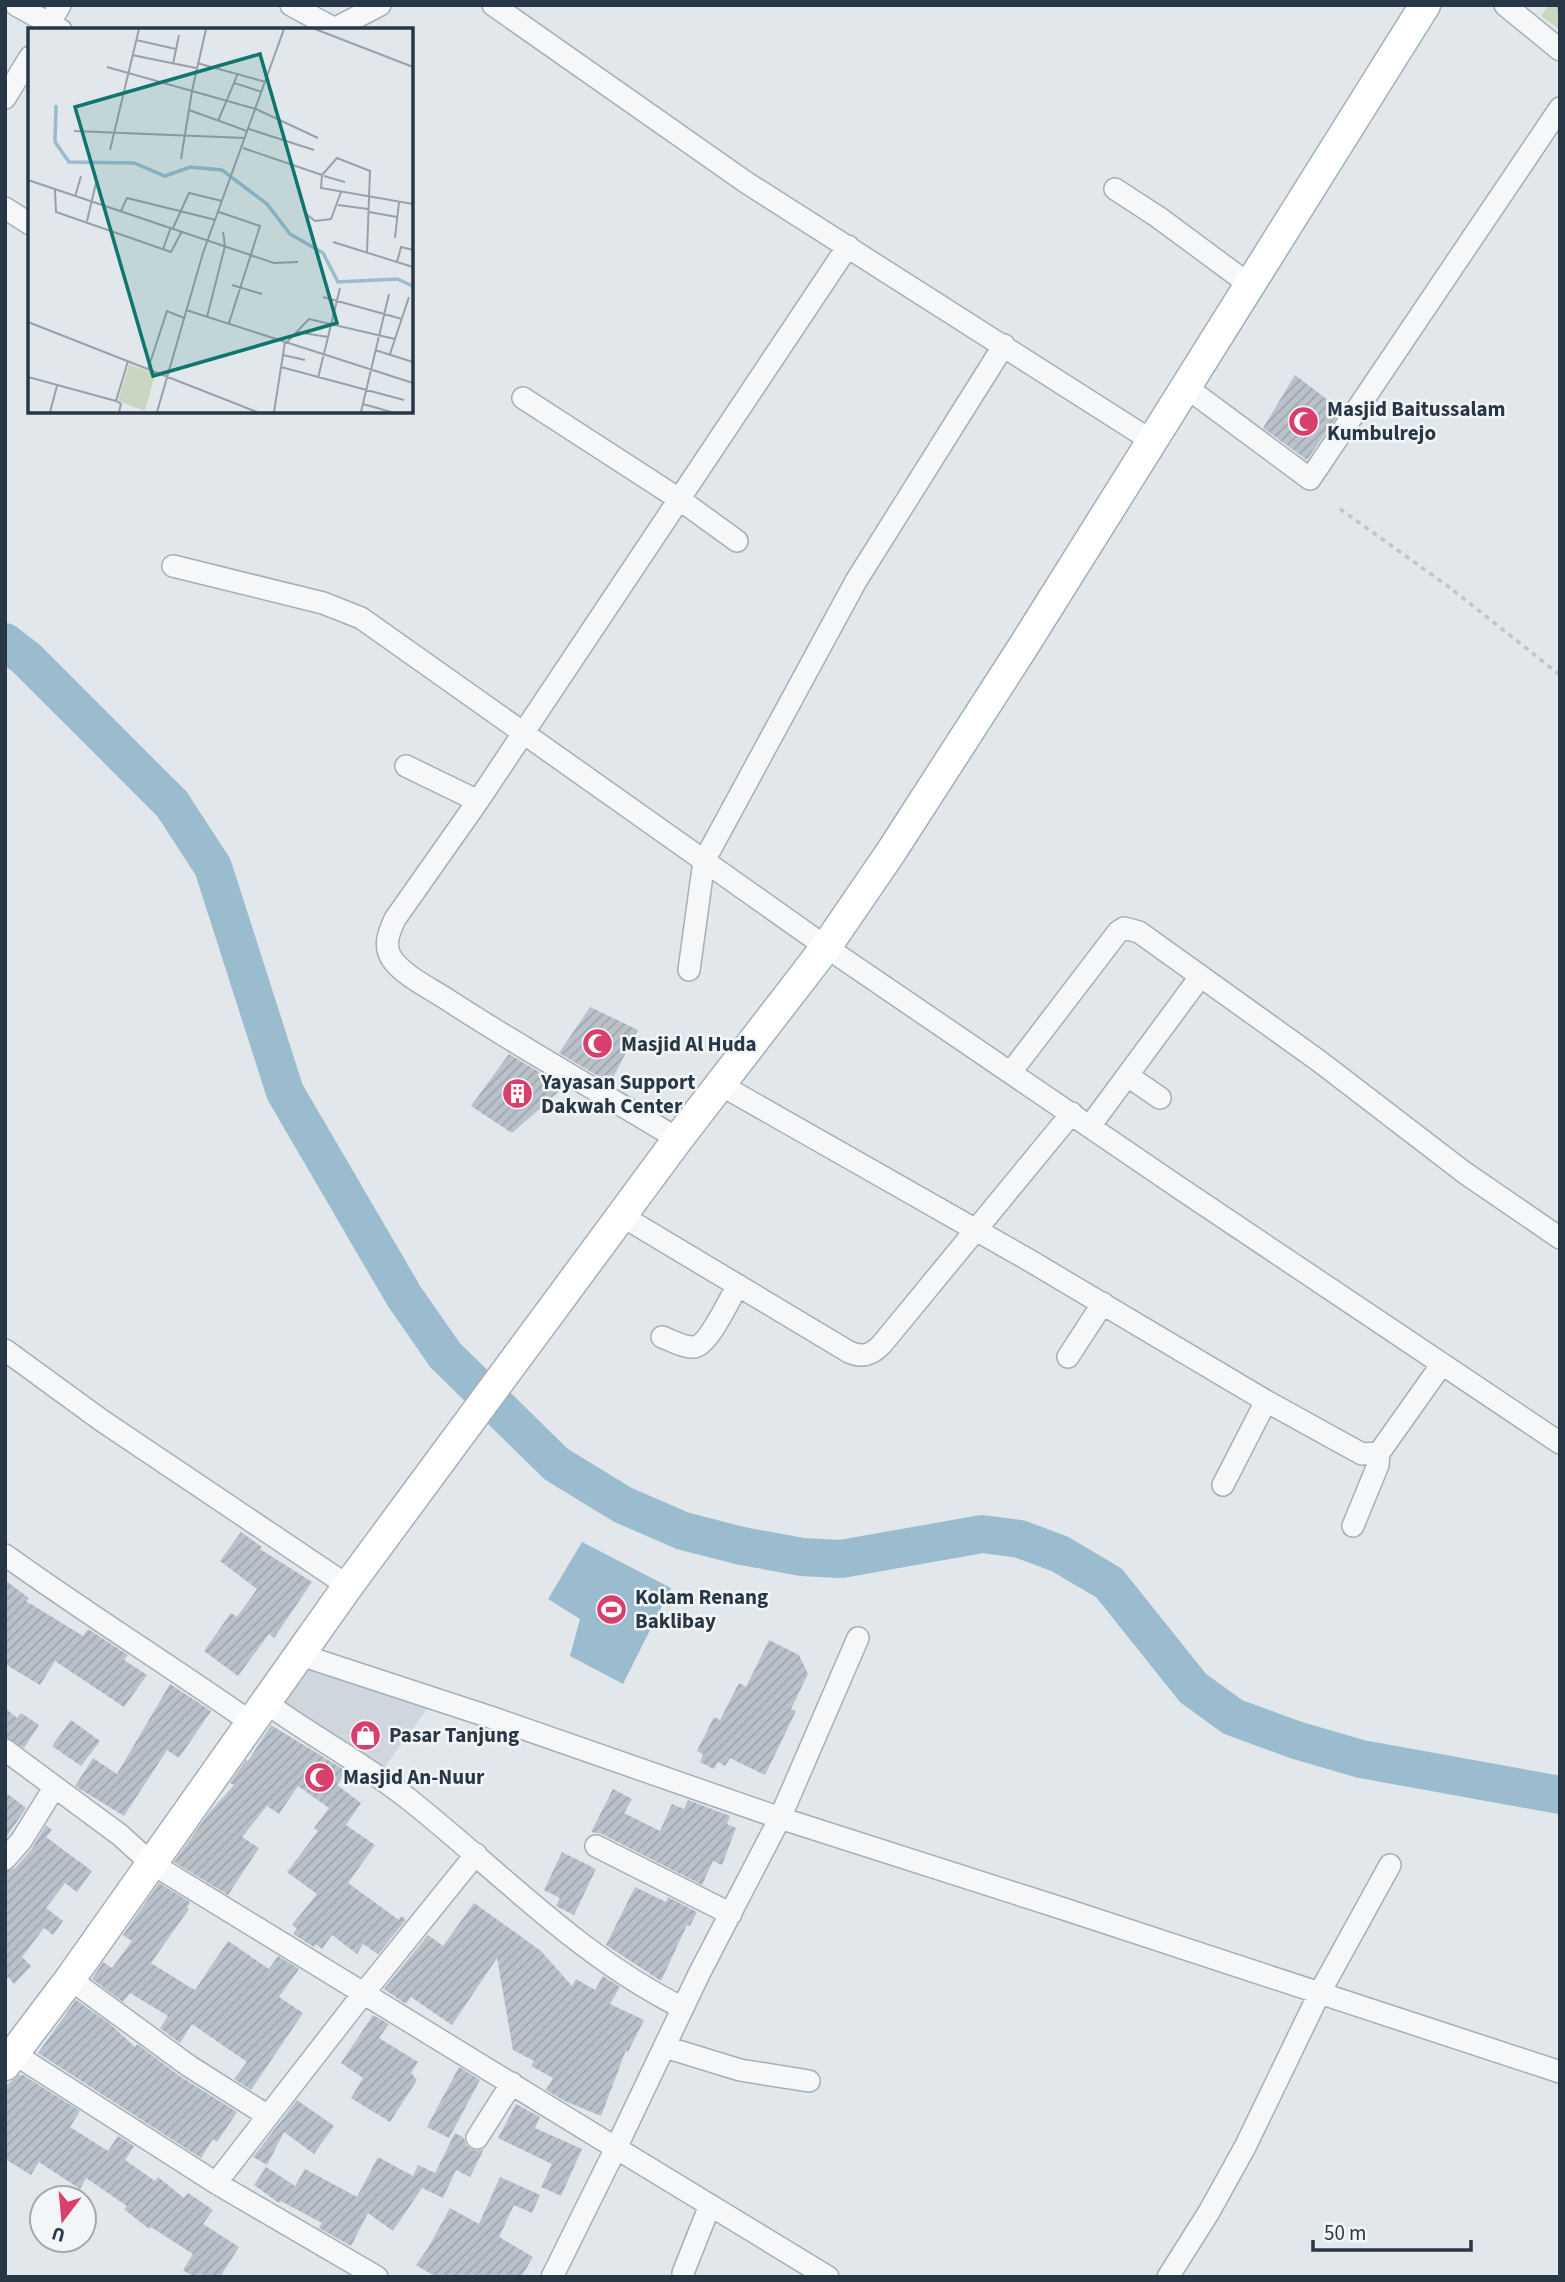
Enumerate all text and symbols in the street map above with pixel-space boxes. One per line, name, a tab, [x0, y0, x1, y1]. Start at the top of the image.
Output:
inset map	[28, 28, 413, 413]
place label: Masjid Baitussalam Kumbulrejo	[1327, 394, 1506, 448]
mosque icon: Masjid Baitussalam Kumbulrejo	[1287, 404, 1321, 438]
mosque icon: Masjid Al Huda	[581, 1027, 615, 1061]
place label: Masjid Al Huda	[621, 1029, 757, 1059]
place label: Yayasan Support Dakwah Center	[540, 1067, 695, 1121]
building icon: Yayasan Support Dakwah Center	[501, 1077, 535, 1111]
place label: Kolam Renang Baklibay	[635, 1582, 768, 1636]
sports icon: Kolam Renang Baklibay	[595, 1592, 629, 1626]
shop icon: Pasar Tanjung	[349, 1718, 383, 1752]
place label: Pasar Tanjung	[389, 1720, 519, 1750]
mosque icon: Masjid An-Nuur	[303, 1760, 337, 1794]
place label: Masjid An-Nuur	[343, 1762, 485, 1792]
north arrow	[28, 2184, 98, 2254]
scale bar	[1313, 2208, 1470, 2252]
text: 50 m	[1324, 2218, 1366, 2248]
text: U	[49, 2219, 69, 2249]

